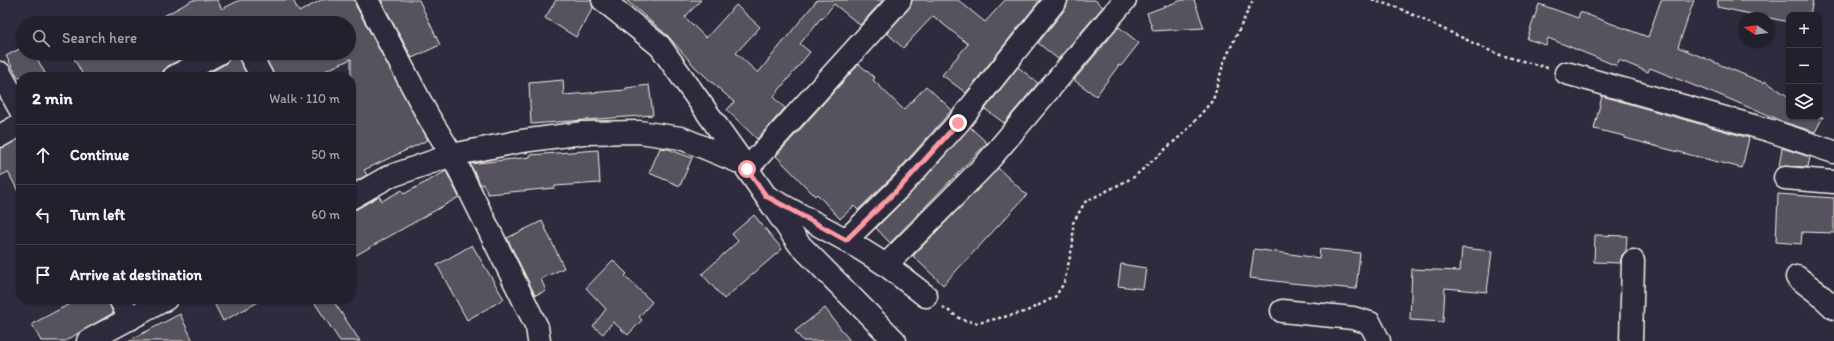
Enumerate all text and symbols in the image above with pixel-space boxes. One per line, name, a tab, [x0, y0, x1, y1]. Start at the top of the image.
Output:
north arrow	[1738, 12, 1774, 48]
map controls	[1786, 12, 1822, 120]
button: +	[1786, 12, 1822, 48]
search box	[16, 16, 356, 60]
icon: search	[30, 27, 52, 49]
text: Search here	[62, 29, 137, 47]
button: −	[1786, 48, 1822, 84]
button: layers	[1786, 84, 1822, 120]
text: 2 min	[32, 88, 72, 108]
text: Walk · 110 m	[269, 91, 340, 106]
route end	[949, 114, 967, 132]
icon: ahead	[32, 144, 54, 166]
text: Continue	[70, 146, 129, 164]
text: 50 m	[311, 147, 340, 162]
route start	[738, 160, 756, 178]
icon: left	[32, 204, 54, 226]
text: Turn left	[70, 206, 125, 224]
text: 60 m	[311, 207, 340, 222]
icon: arrive	[32, 264, 54, 286]
text: Arrive at destination	[70, 266, 202, 284]

